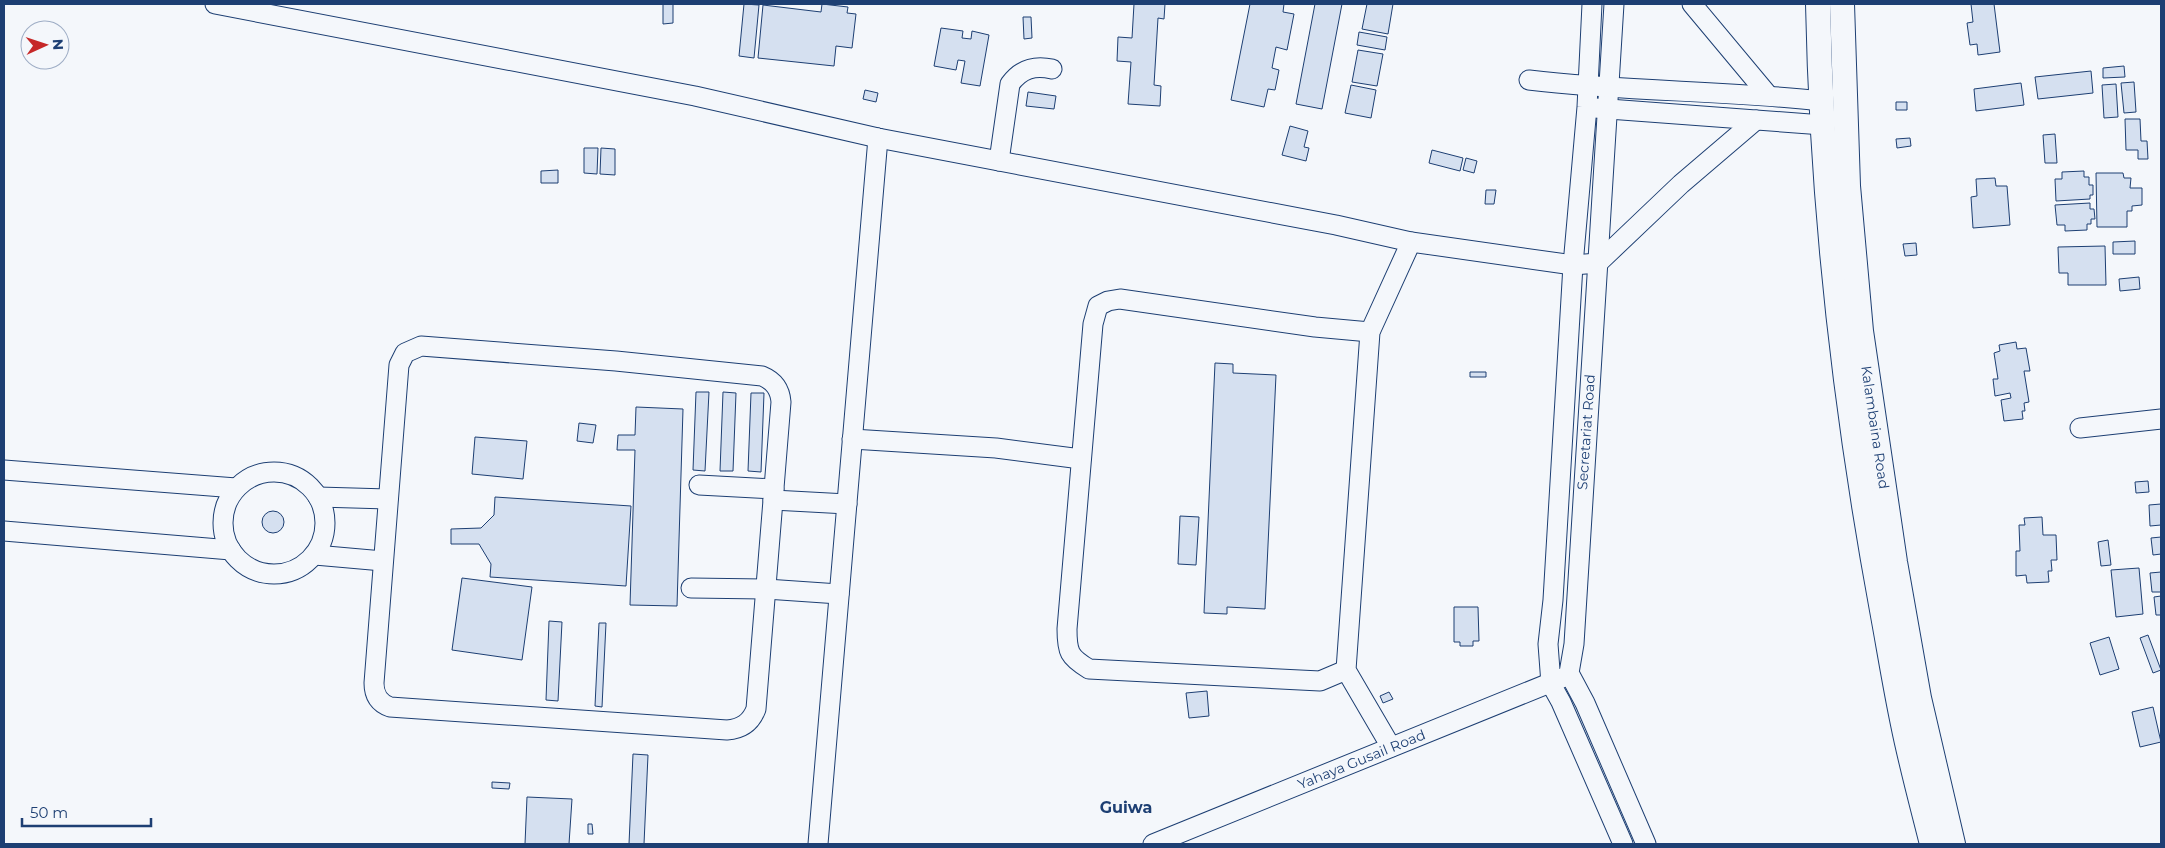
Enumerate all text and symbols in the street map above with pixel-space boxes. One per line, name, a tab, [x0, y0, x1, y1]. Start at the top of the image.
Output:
north arrow	[20, 20, 70, 70]
text: N	[49, 38, 67, 50]
street label: Kalambaina Road	[1857, 364, 1893, 490]
street label: Secretariat Road	[1573, 374, 1599, 490]
street label: Yahaya Gusail Road	[1295, 725, 1428, 793]
scale bar	[22, 796, 151, 828]
district label: Guiwa	[1100, 798, 1152, 817]
text: 50 m	[30, 803, 68, 822]

